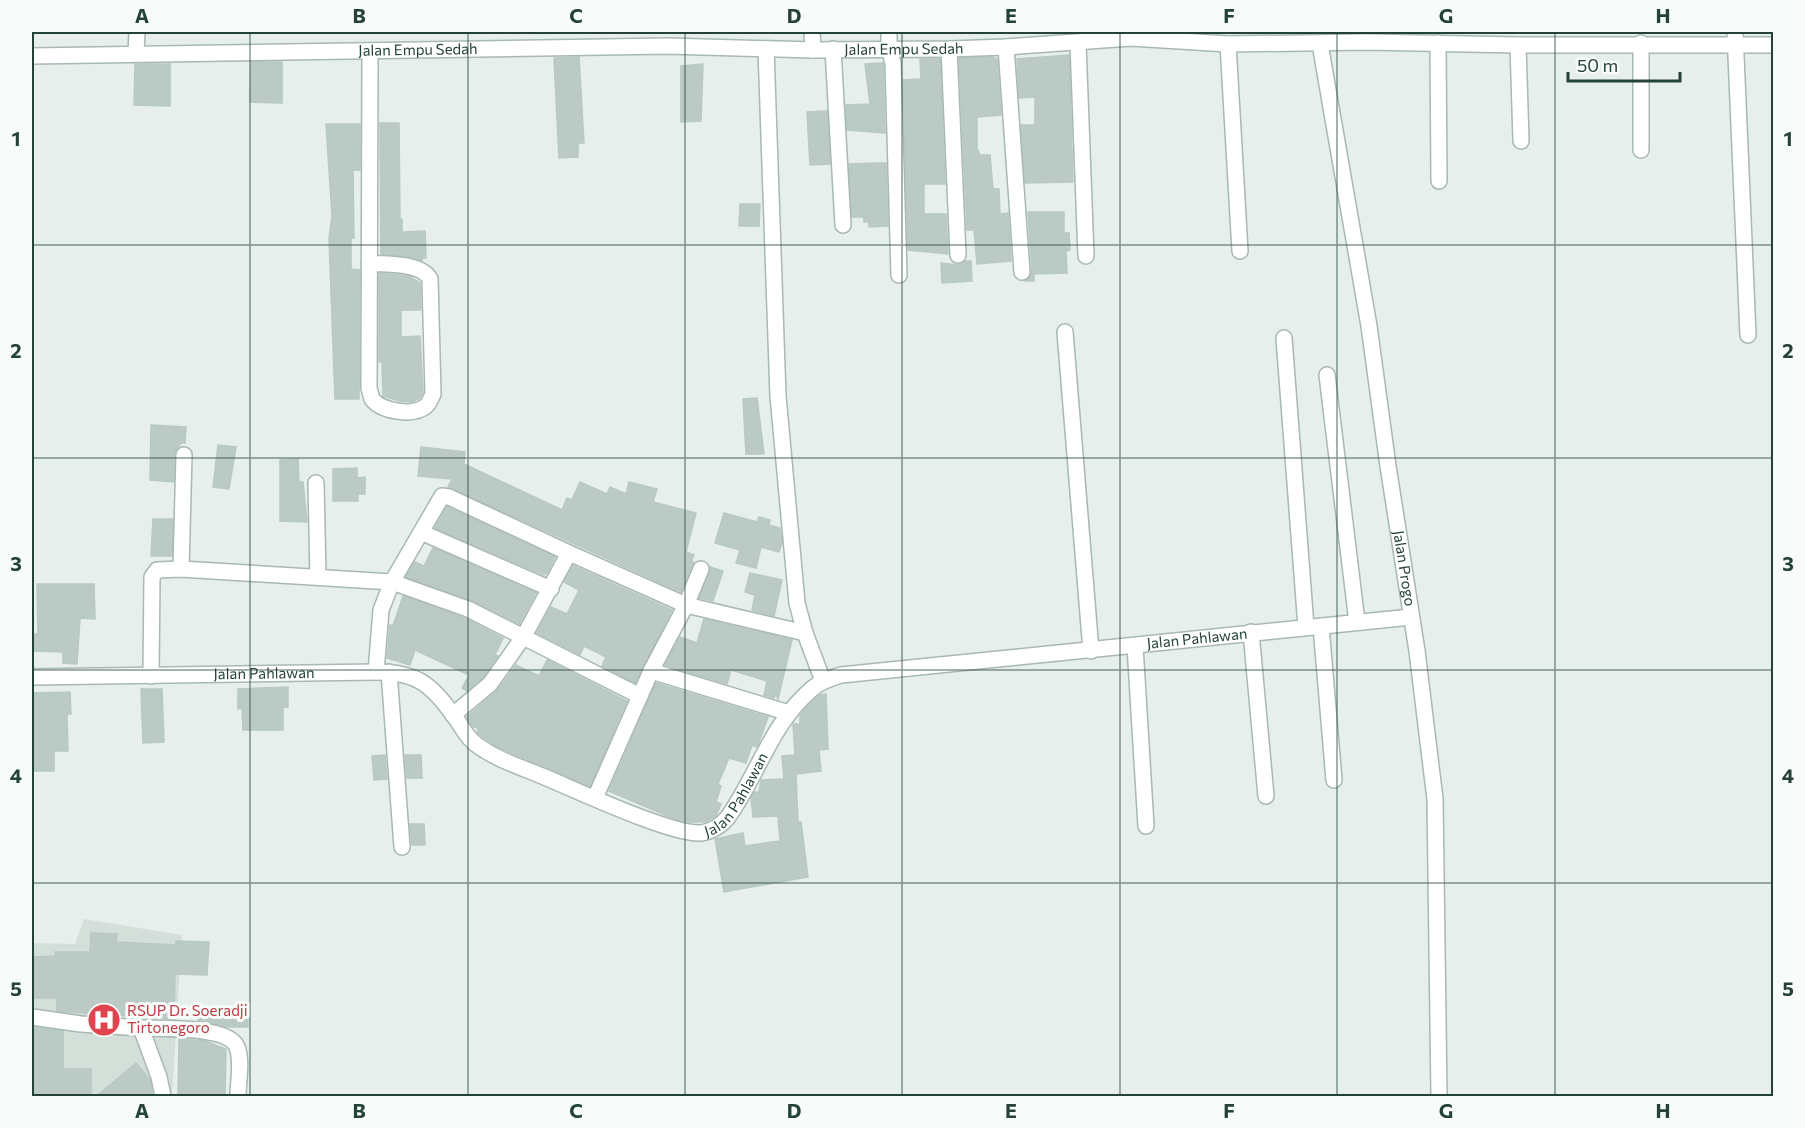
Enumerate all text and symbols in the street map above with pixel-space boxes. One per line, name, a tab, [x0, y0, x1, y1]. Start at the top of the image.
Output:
text: A	[135, 3, 149, 27]
text: B	[352, 3, 366, 27]
text: C	[569, 3, 583, 27]
text: D	[787, 3, 801, 27]
text: E	[1005, 3, 1017, 27]
text: F	[1223, 3, 1235, 27]
text: G	[1439, 3, 1453, 27]
text: H	[1656, 3, 1671, 27]
street label: Jalan Empu Sedah	[844, 38, 964, 58]
street label: Jalan Empu Sedah	[358, 39, 478, 59]
scale bar	[1568, 45, 1680, 83]
text: 50 m	[1577, 54, 1618, 76]
text: 1	[11, 126, 21, 150]
text: 1	[1783, 126, 1793, 150]
text: 2	[10, 338, 22, 362]
text: 2	[1782, 338, 1794, 362]
street label: Jalan Progo	[1390, 529, 1420, 607]
text: 3	[10, 551, 22, 575]
text: 3	[1782, 551, 1794, 575]
street label: Jalan Pahlawan	[1146, 624, 1248, 652]
street label: Jalan Pahlawan	[213, 663, 315, 682]
street label: Jalan Pahlawan	[702, 749, 771, 840]
text: 4	[10, 763, 22, 787]
text: 4	[1782, 763, 1794, 787]
text: 5	[10, 976, 22, 1000]
text: 5	[1782, 976, 1794, 1000]
place label: RSUP Dr. Soeradji Tirtonegoro	[127, 1001, 248, 1036]
hospital icon: RSUP Dr. Soeradji Tirtonegoro	[86, 1002, 122, 1038]
text: A	[135, 1098, 149, 1122]
text: B	[352, 1098, 366, 1122]
text: C	[569, 1098, 583, 1122]
text: D	[787, 1098, 801, 1122]
text: E	[1005, 1098, 1017, 1122]
text: F	[1223, 1098, 1235, 1122]
text: G	[1439, 1098, 1453, 1122]
text: H	[1656, 1098, 1671, 1122]

